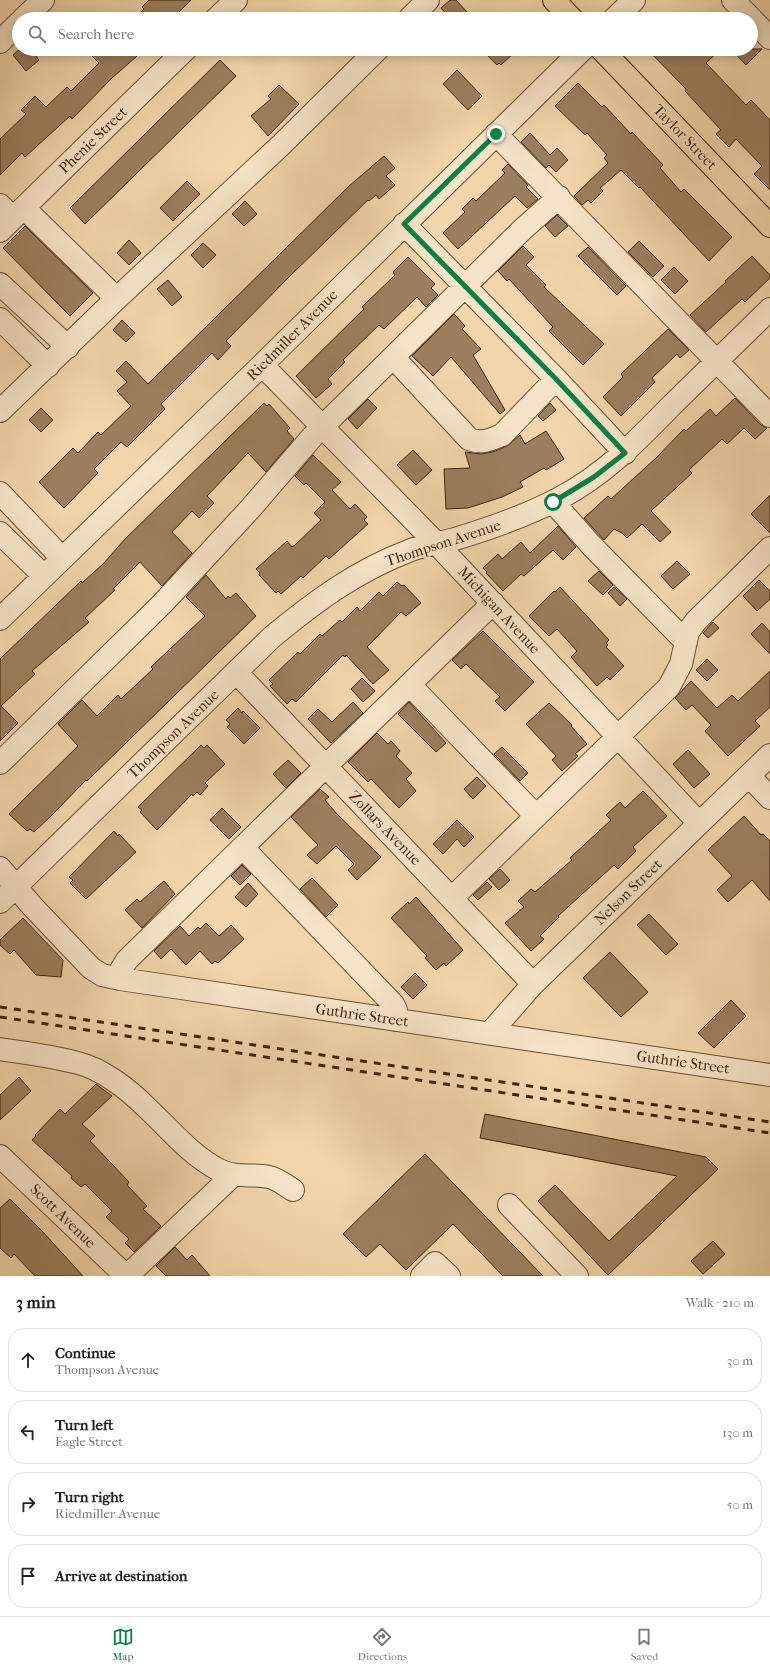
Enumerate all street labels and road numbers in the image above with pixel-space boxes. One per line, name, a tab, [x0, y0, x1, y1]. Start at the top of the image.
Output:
street label: Taylor Street	[649, 100, 721, 174]
street label: Phenie Street	[55, 102, 131, 177]
street label: Riedmiller Avenue	[243, 285, 342, 384]
street label: Thompson Avenue	[383, 516, 504, 570]
street label: Michigan Avenue	[454, 563, 544, 658]
street label: Thompson Avenue	[123, 685, 223, 782]
street label: Zollars Avenue	[345, 787, 425, 869]
street label: Nelson Street	[590, 855, 666, 929]
street label: Guthrie Street	[314, 1000, 410, 1031]
street label: Guthrie Street	[635, 1047, 731, 1078]
street label: Scott Avenue	[26, 1180, 100, 1252]

